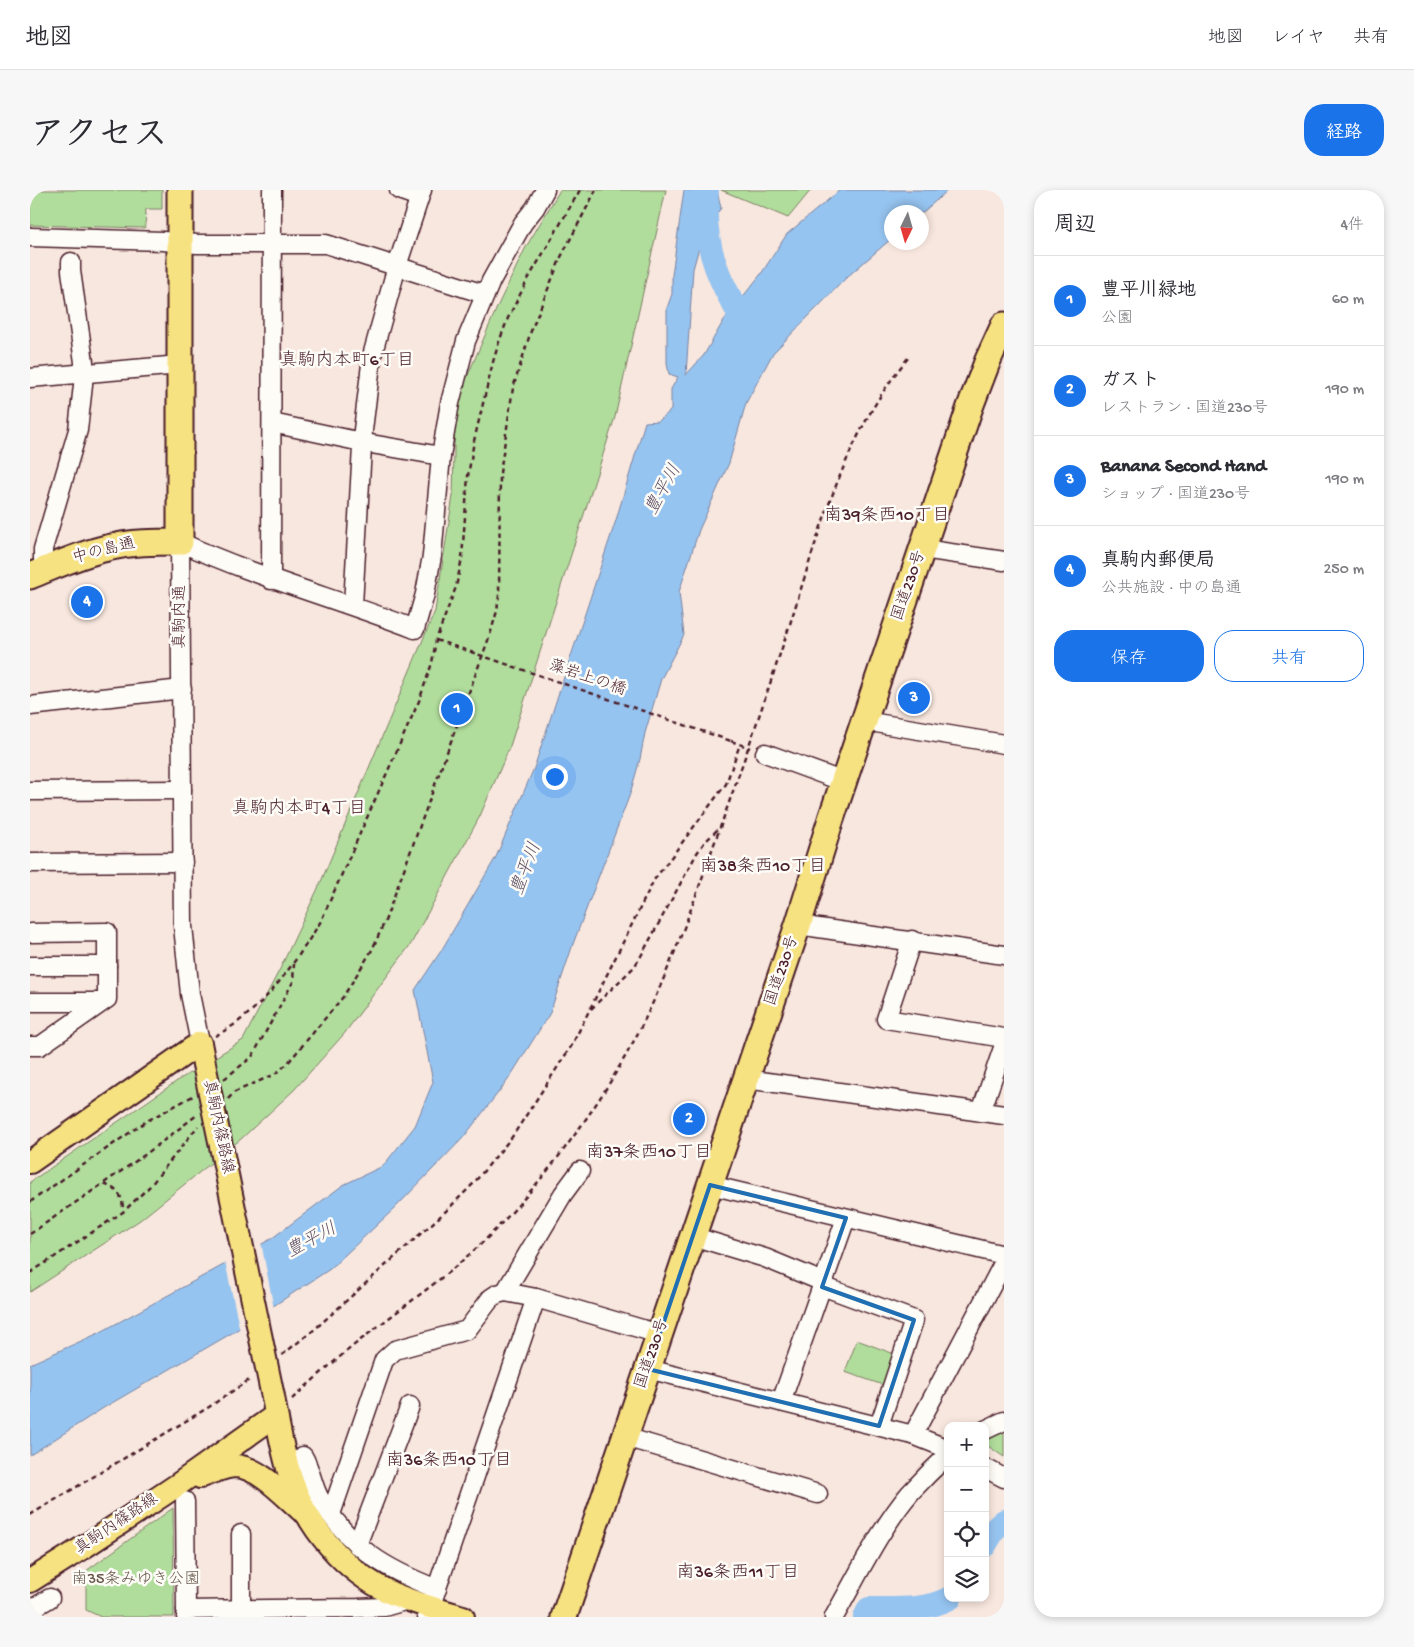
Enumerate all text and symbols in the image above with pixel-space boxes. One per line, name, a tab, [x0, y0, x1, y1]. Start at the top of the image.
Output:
text: 地図	[25, 25, 73, 54]
text: 地図	[1208, 28, 1244, 49]
text: レイヤ	[1272, 28, 1325, 49]
text: 共有	[1353, 28, 1389, 49]
button: 経路	[1304, 104, 1384, 156]
text: アクセス	[30, 117, 168, 158]
north arrow	[884, 205, 929, 250]
text: 周辺	[1054, 214, 1096, 239]
text: 4件	[1340, 217, 1364, 236]
text: 豊平川緑地	[1101, 280, 1196, 303]
text: 1	[1067, 291, 1073, 310]
text: 60 m	[1332, 291, 1364, 310]
text: 公園	[1101, 310, 1133, 329]
district label: 真駒内本町6丁目	[279, 350, 415, 372]
text: ガスト	[1101, 370, 1160, 393]
text: 2	[1066, 381, 1074, 400]
text: 190 m	[1325, 381, 1364, 400]
text: レストラン · 国道230号	[1101, 400, 1268, 419]
text: Banana Second Hand	[1101, 456, 1266, 479]
water label: 豊平川	[641, 461, 686, 519]
text: 3	[1066, 471, 1074, 490]
text: 190 m	[1325, 471, 1364, 490]
text: ショップ · 国道230号	[1101, 486, 1250, 505]
district label: 南39条西10丁目	[824, 505, 950, 527]
street label: 中の島通	[70, 534, 137, 569]
street label: 国道230号	[888, 548, 931, 624]
text: 真駒内郵便局	[1101, 550, 1215, 573]
text: 4	[1066, 561, 1074, 580]
text: 250 m	[1324, 561, 1364, 580]
text: 公共施設 · 中の島通	[1101, 580, 1242, 599]
pin: 4	[71, 583, 103, 621]
street label: 真駒内通	[170, 585, 191, 649]
button: 保存	[1054, 630, 1204, 682]
button: 共有	[1214, 630, 1364, 682]
street label: 藻岩上の橋	[546, 656, 628, 701]
pin: 3	[898, 679, 930, 717]
pin: 1	[441, 690, 473, 728]
your location	[542, 764, 568, 790]
district label: 真駒内本町4丁目	[232, 798, 366, 820]
water label: 豊平川	[507, 840, 546, 898]
district label: 南38条西10丁目	[700, 856, 826, 878]
street label: 国道230号	[761, 933, 804, 1009]
street label: 真駒内篠路線	[198, 1078, 238, 1176]
pin: 2	[673, 1100, 705, 1138]
district label: 南37条西10丁目	[586, 1142, 712, 1164]
water label: 豊平川	[283, 1218, 341, 1263]
street label: 国道230号	[631, 1316, 674, 1392]
map controls	[944, 1422, 989, 1602]
button: +	[944, 1422, 989, 1467]
district label: 南36条西10丁目	[386, 1450, 512, 1472]
button: −	[944, 1467, 989, 1512]
street label: 真駒内篠路線	[71, 1489, 162, 1560]
button: locate	[944, 1512, 989, 1557]
button: layers	[944, 1557, 989, 1602]
district label: 南36条西11丁目	[676, 1562, 800, 1584]
park label: 南35条みゆき公園	[72, 1569, 200, 1590]

